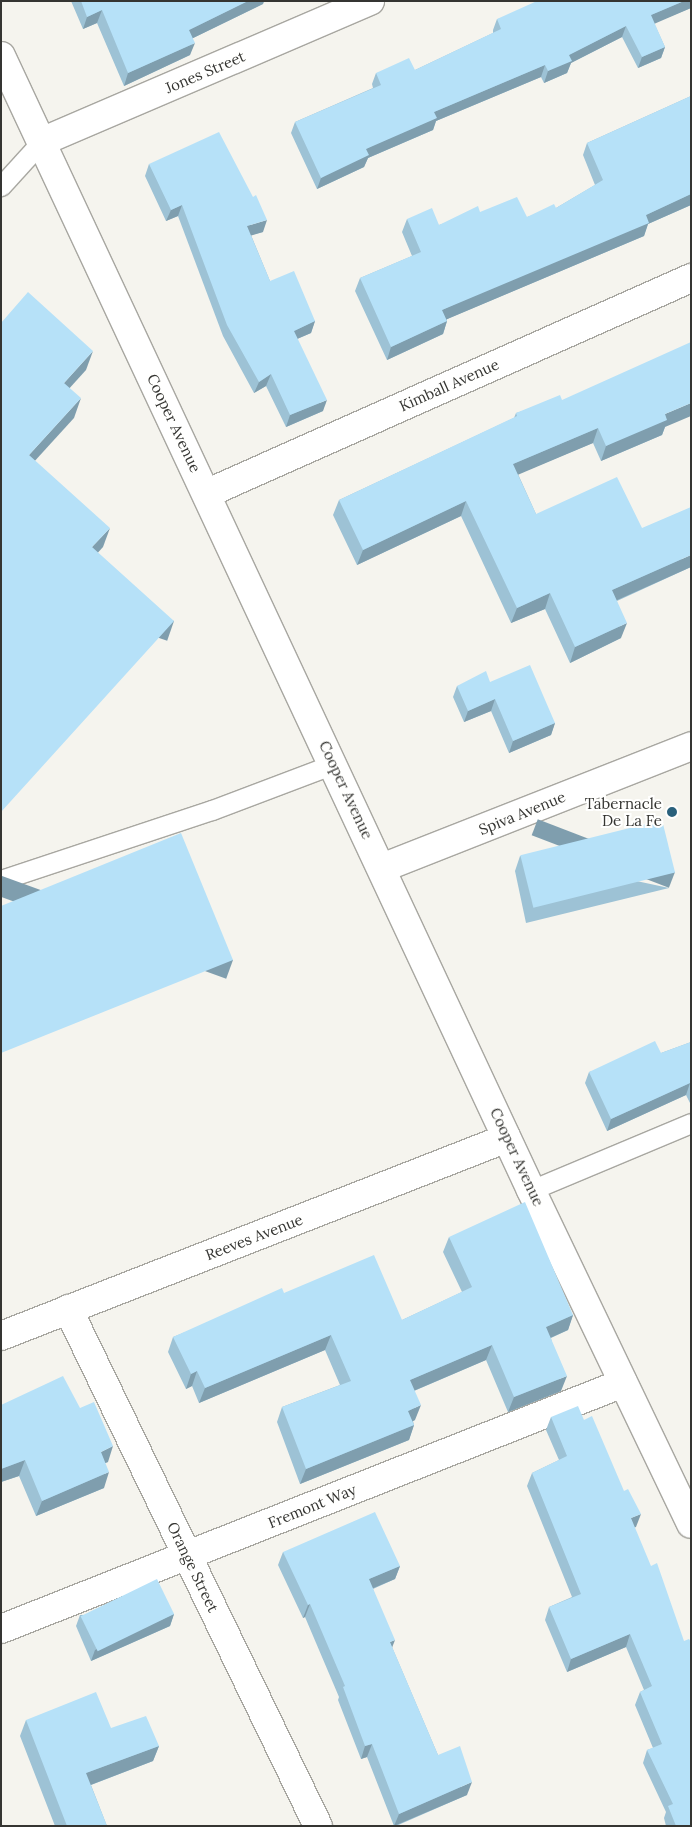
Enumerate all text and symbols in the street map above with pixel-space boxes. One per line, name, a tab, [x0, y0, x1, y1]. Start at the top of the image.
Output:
street label: Jones Street	[162, 47, 248, 97]
street label: Kimball Avenue	[396, 355, 502, 415]
street label: Cooper Avenue	[143, 371, 205, 475]
street label: Cooper Avenue	[315, 738, 377, 842]
street label: Spiva Avenue	[476, 787, 568, 839]
place label: Tabernacle De La Fe	[585, 794, 662, 829]
marker: Tabernacle De La Fe	[666, 806, 678, 818]
street label: Cooper Avenue	[486, 1105, 548, 1209]
street label: Reeves Avenue	[203, 1210, 305, 1264]
street label: Fremont Way	[265, 1480, 359, 1532]
street label: Orange Street	[163, 1519, 223, 1615]

